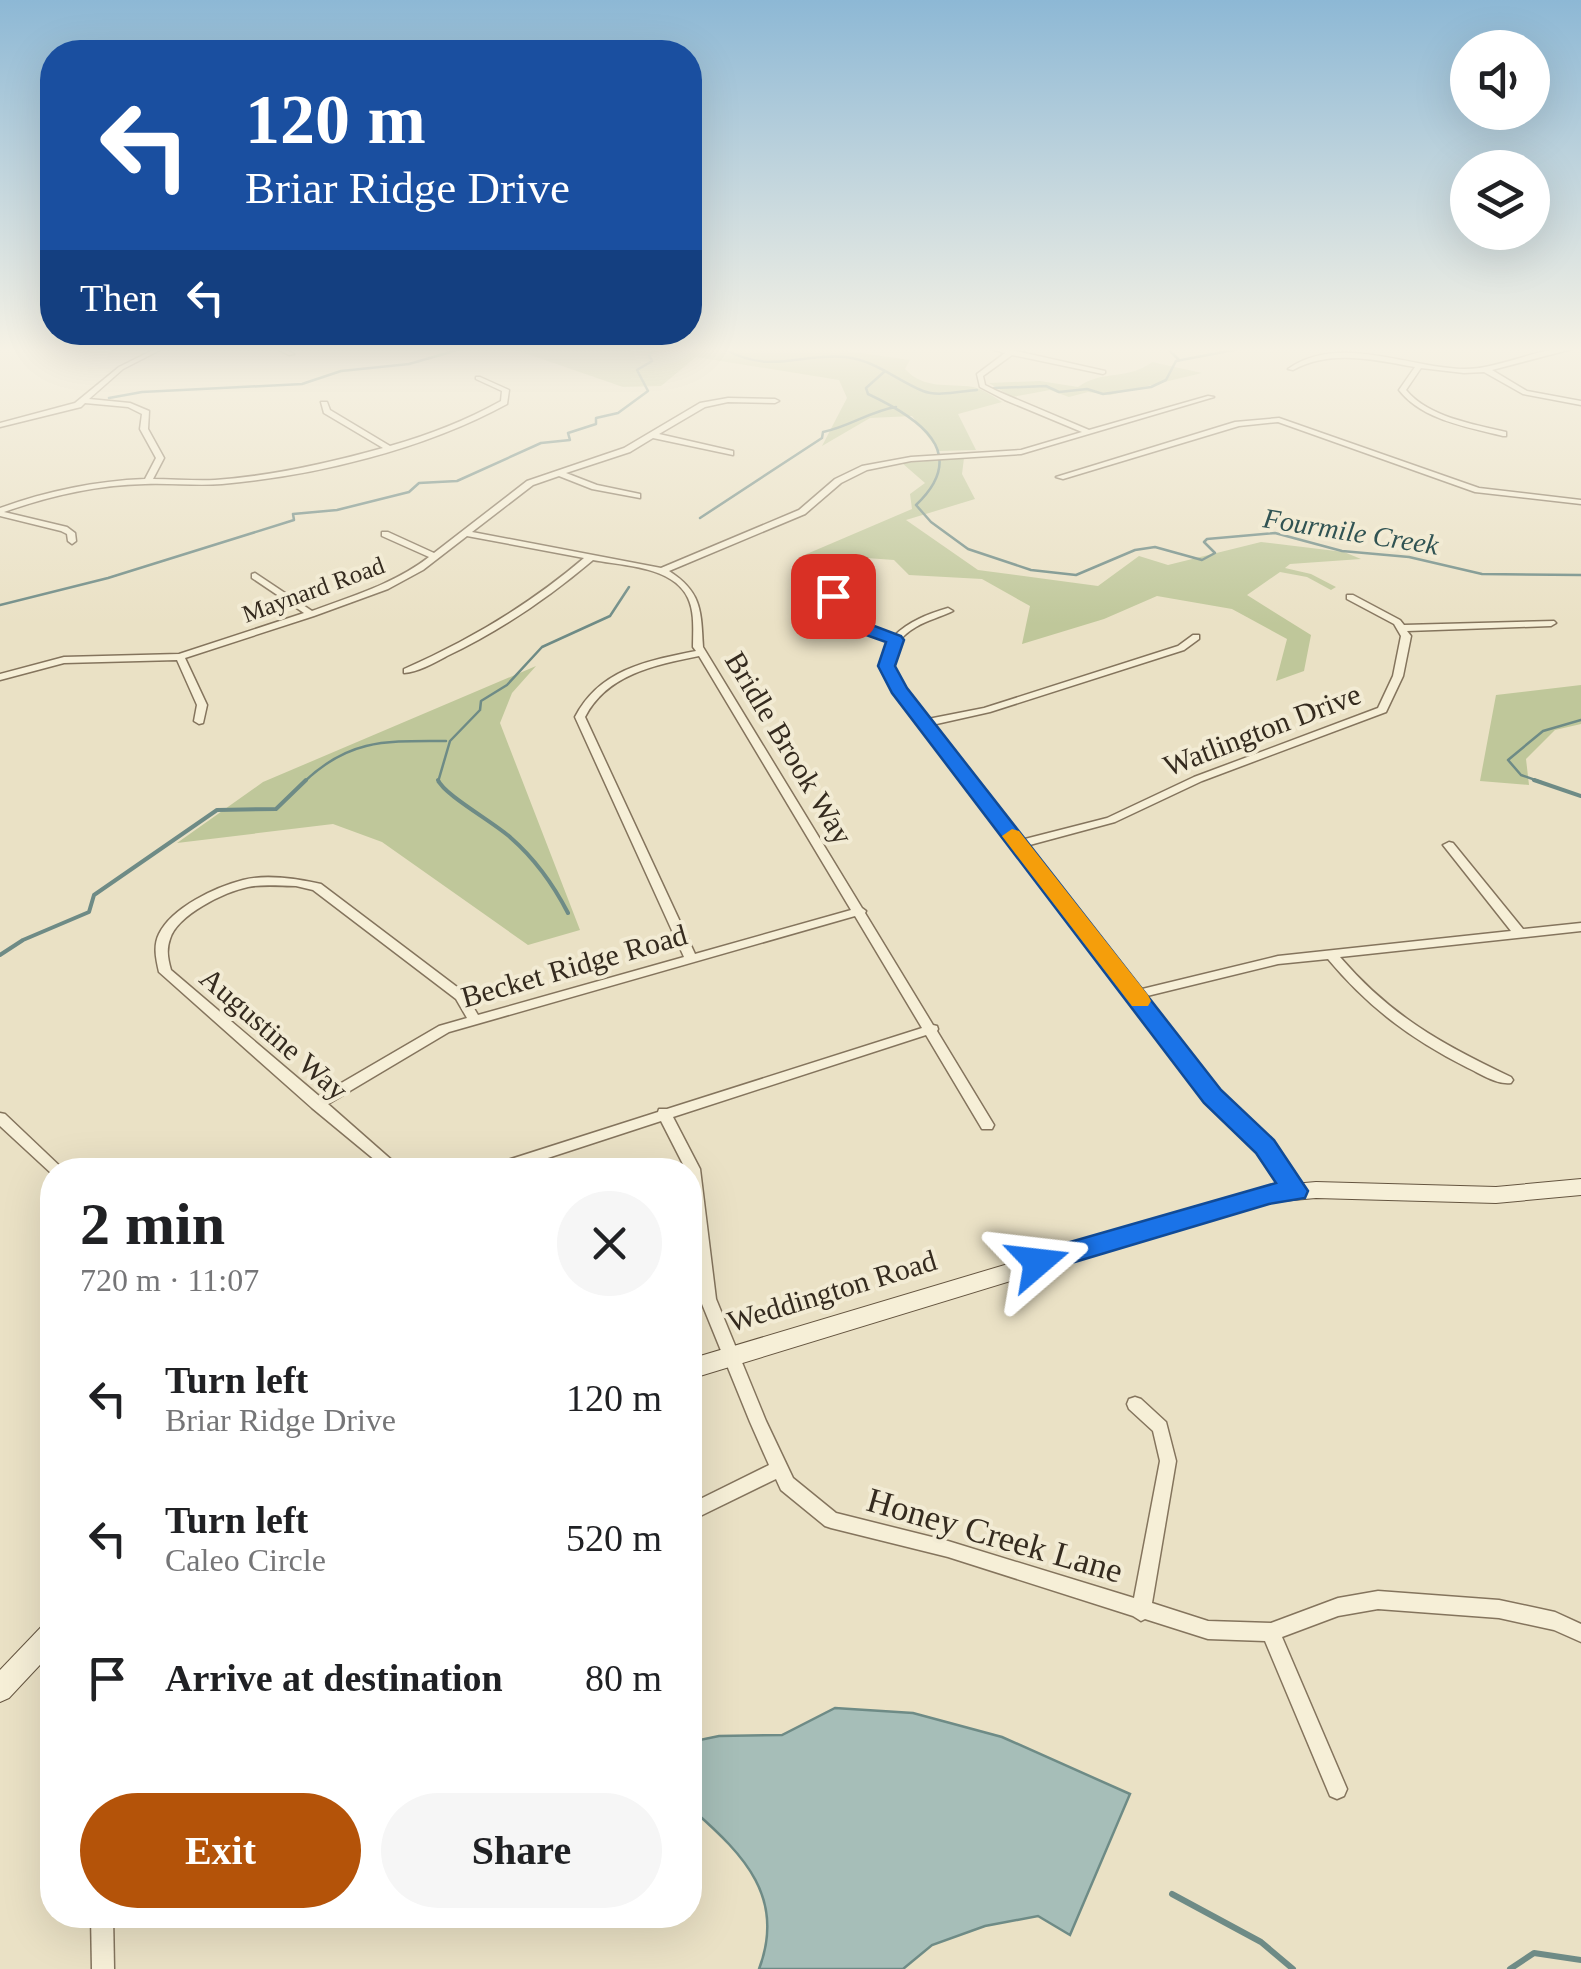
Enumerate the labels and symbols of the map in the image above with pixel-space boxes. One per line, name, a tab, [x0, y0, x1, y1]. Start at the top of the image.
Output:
water label: Fourmile Creek	[1260, 502, 1441, 561]
street label: Maynard Road	[238, 551, 388, 628]
pin	[791, 554, 876, 639]
street label: Bridle Brook Way	[719, 646, 860, 850]
street label: Watlington Drive	[1159, 677, 1365, 782]
street label: Becket Ridge Road	[457, 918, 691, 1014]
street label: Augustine Way	[194, 961, 355, 1107]
position arrow	[986, 1210, 1090, 1314]
street label: Weddington Road	[723, 1243, 940, 1338]
street label: Honey Creek Lane	[862, 1480, 1127, 1591]

